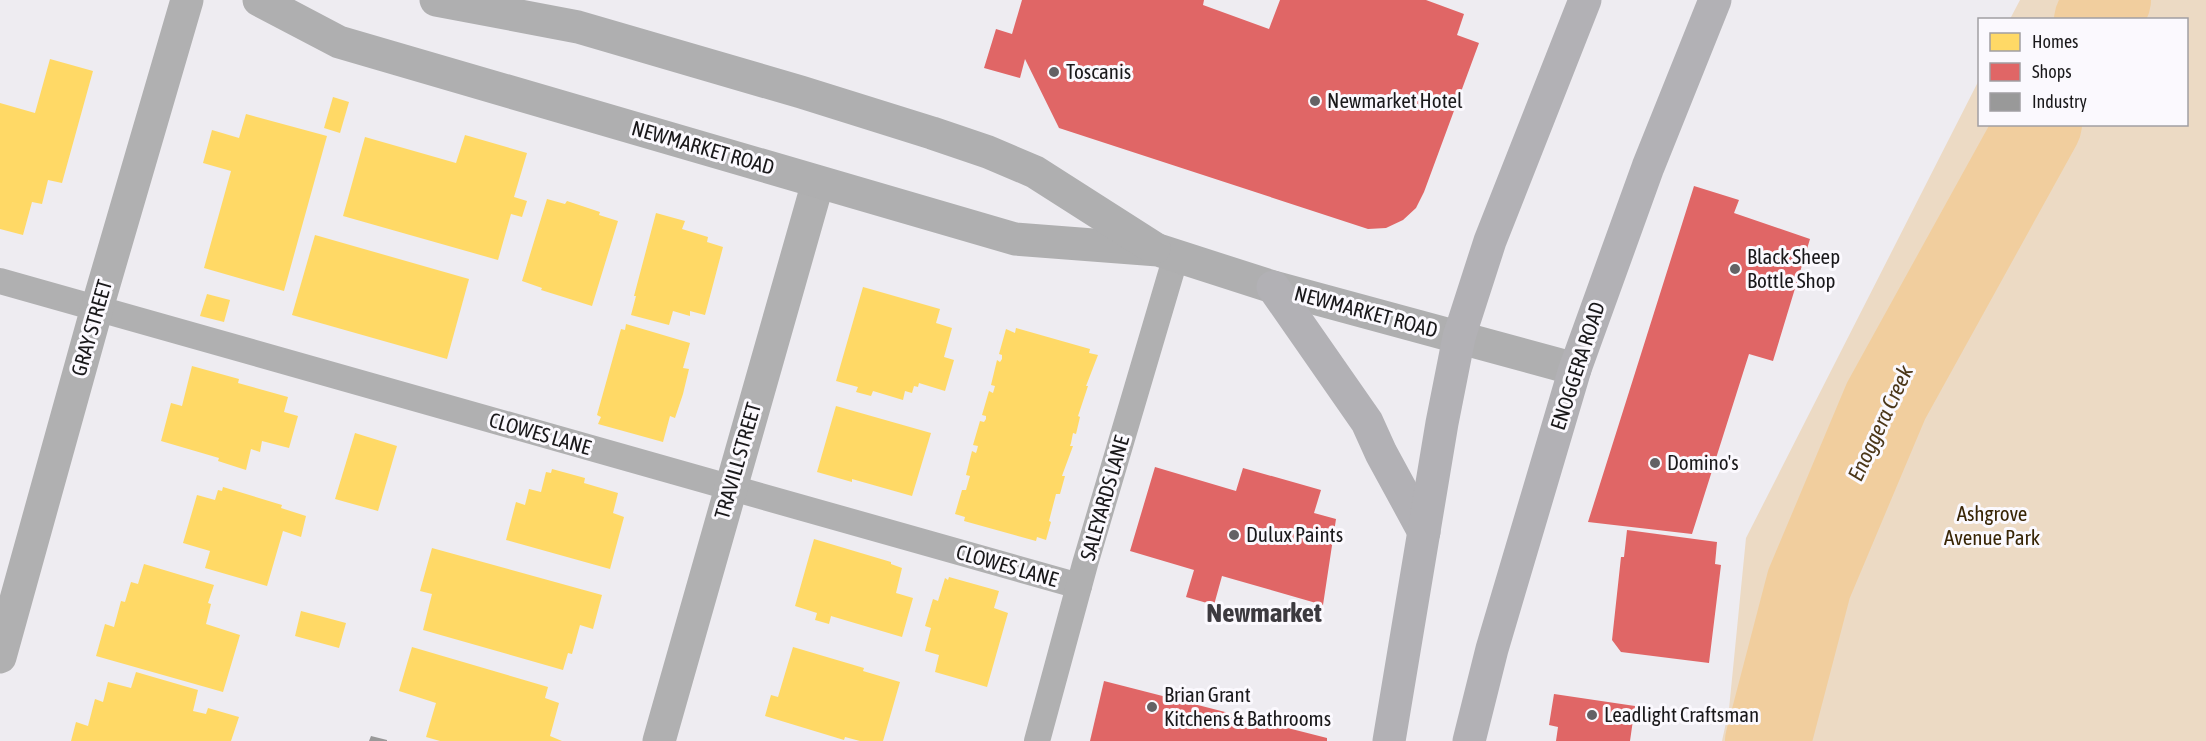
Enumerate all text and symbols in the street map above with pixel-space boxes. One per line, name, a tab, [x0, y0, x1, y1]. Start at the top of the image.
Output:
legend	[1978, 18, 2188, 126]
text: Homes	[2032, 31, 2078, 52]
place label: Toscanis	[1066, 59, 1131, 83]
text: Shops	[2032, 61, 2072, 82]
marker: Toscanis	[1047, 65, 1061, 79]
place label: Newmarket Hotel	[1327, 88, 1463, 112]
text: Industry	[2032, 91, 2087, 112]
marker: Newmarket Hotel	[1308, 94, 1322, 108]
street label: NEWMARKET ROAD	[629, 115, 777, 179]
place label: Black Sheep Bottle Shop	[1747, 244, 1840, 292]
marker: Black Sheep Bottle Shop	[1728, 262, 1742, 276]
street label: GRAY STREET	[66, 277, 116, 378]
street label: NEWMARKET ROAD	[1292, 280, 1441, 342]
street label: ENOGGERA ROAD	[1545, 299, 1609, 433]
water label: Enoggera Creek	[1842, 361, 1918, 485]
street label: TRAVILL STREET	[709, 400, 765, 522]
street label: CLOWES LANE	[487, 407, 594, 459]
street label: SALEYARDS LANE	[1075, 433, 1133, 563]
place label: Domino's	[1667, 450, 1739, 474]
marker: Domino's	[1648, 456, 1662, 470]
park label: Ashgrove Avenue Park	[1944, 501, 2040, 549]
place label: Dulux Paints	[1246, 522, 1343, 546]
marker: Dulux Paints	[1227, 528, 1241, 542]
street label: CLOWES LANE	[954, 539, 1061, 591]
district label: Newmarket	[1206, 597, 1322, 628]
place label: Brian Grant Kitchens & Bathrooms	[1164, 682, 1331, 730]
marker: Brian Grant Kitchens & Bathrooms	[1145, 700, 1159, 714]
place label: Leadlight Craftsman	[1604, 702, 1759, 726]
marker: Leadlight Craftsman	[1585, 708, 1599, 722]

